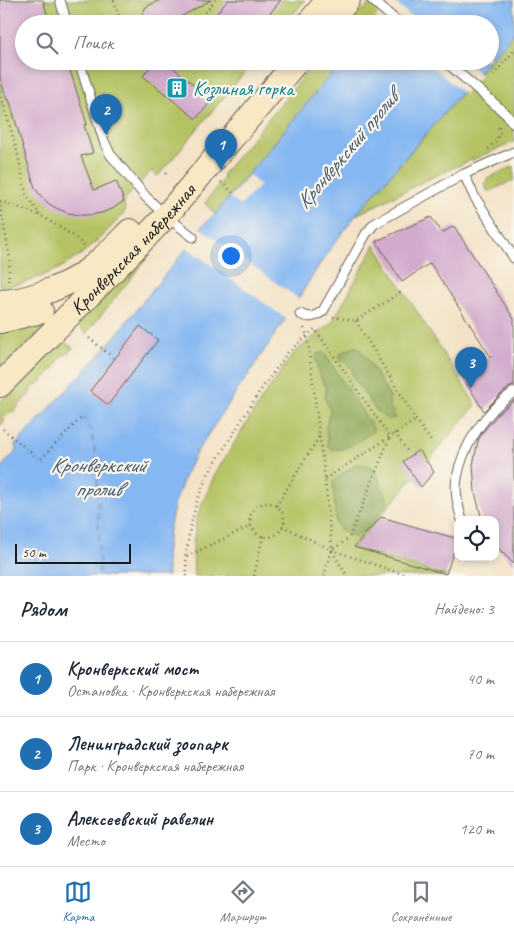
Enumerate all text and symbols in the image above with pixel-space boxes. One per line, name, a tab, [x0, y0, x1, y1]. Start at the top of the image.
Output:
search box	[15, 15, 499, 70]
icon: search	[33, 29, 61, 57]
text: Поиск	[73, 31, 113, 55]
building icon: Козлиная горка	[165, 76, 189, 100]
place label: Козлиная горка	[193, 76, 295, 102]
water label: Кронверкский пролив	[290, 79, 409, 214]
pin: 2	[90, 94, 122, 135]
pin: 1	[205, 129, 237, 170]
street label: Кронверкская набережная	[65, 177, 202, 320]
your location	[218, 243, 244, 269]
pin: 3	[455, 347, 487, 388]
water label: Кронверкский пролив	[50, 452, 150, 502]
map controls	[454, 516, 499, 561]
button: locate	[454, 516, 499, 561]
scale bar	[15, 541, 131, 564]
text: 50 m	[22, 544, 46, 561]
text: Рядом	[20, 596, 67, 622]
text: Найдено: 3	[434, 599, 494, 619]
text: Кронверкский мост	[67, 657, 199, 681]
text: 1	[32, 669, 40, 689]
text: 40 m	[467, 669, 494, 689]
text: Остановка · Кронверкская набережная	[67, 681, 275, 701]
text: Ленинградский зоопарк	[67, 732, 227, 756]
text: 2	[32, 744, 40, 764]
text: 70 m	[467, 744, 494, 764]
text: Парк · Кронверкская набережная	[67, 756, 243, 776]
text: Алексеевский равелин	[67, 807, 213, 831]
text: 3	[32, 819, 40, 839]
text: 120 m	[460, 819, 494, 839]
text: Место	[67, 831, 105, 851]
tab: Карта	[62, 878, 95, 925]
tab: Маршрут	[219, 878, 266, 925]
tab: Сохранённые	[391, 878, 451, 925]

